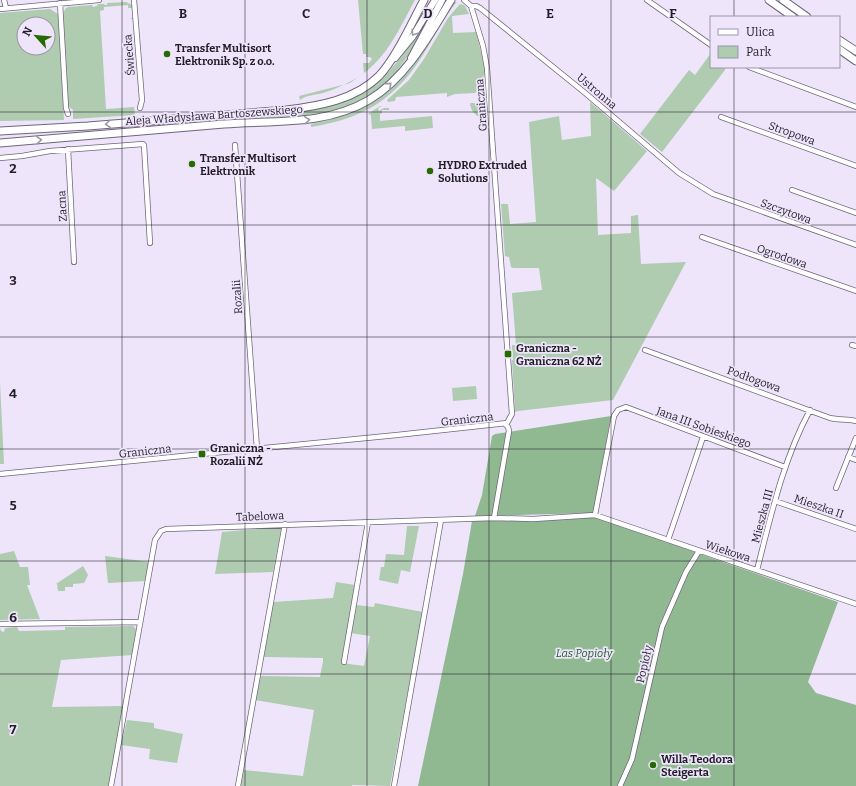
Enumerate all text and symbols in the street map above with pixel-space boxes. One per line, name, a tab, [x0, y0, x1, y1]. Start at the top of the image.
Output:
text: B	[179, 6, 187, 21]
text: C	[302, 6, 310, 21]
text: D	[423, 6, 433, 21]
text: E	[546, 6, 554, 21]
text: F	[669, 6, 677, 21]
north arrow	[16, 16, 56, 56]
legend	[710, 16, 840, 68]
text: N	[20, 25, 35, 38]
text: Ulica	[746, 25, 775, 39]
one-way arrow	[411, 29, 419, 36]
street label: Świecka	[120, 34, 138, 76]
place label: Transfer Multisort Elektronik Sp. z o.o.	[175, 42, 275, 68]
text: Park	[746, 45, 772, 59]
marker: Transfer Multisort Elektronik Sp. z o.o.	[162, 49, 172, 59]
street label: Ustronna	[574, 71, 619, 112]
street label: Graniczna	[473, 78, 490, 132]
one-way arrow	[384, 82, 392, 89]
street label: Aleja Władysława Bartoszewskiego	[125, 103, 303, 128]
one-way arrow	[304, 115, 310, 124]
street label: Stropowa	[767, 119, 817, 148]
one-way arrow	[105, 120, 111, 129]
one-way arrow	[36, 135, 42, 144]
place label: Transfer Multisort Elektronik	[200, 152, 297, 178]
marker: Transfer Multisort Elektronik	[187, 159, 197, 169]
place label: HYDRO Extruded Solutions	[438, 159, 527, 185]
text: 2	[9, 161, 17, 176]
marker: HYDRO Extruded Solutions	[425, 166, 435, 176]
street label: Zacna	[55, 190, 70, 222]
street label: Szczytowa	[759, 196, 813, 227]
street label: Ogrodowa	[755, 242, 809, 271]
text: 3	[9, 273, 17, 288]
street label: Rozalii	[230, 279, 245, 315]
place label: Graniczna - Graniczna 62 NŻ	[516, 342, 602, 368]
marker: Graniczna - Graniczna 62 NŻ	[503, 349, 513, 359]
street label: Podłogowa	[725, 364, 782, 395]
text: 4	[9, 386, 17, 401]
street label: Jana III Sobieskiego	[654, 404, 753, 451]
street label: Graniczna	[440, 410, 494, 429]
street label: Graniczna	[118, 442, 172, 461]
place label: Graniczna - Rozalii NŻ	[210, 442, 271, 468]
marker: Graniczna - Rozalii NŻ	[197, 449, 207, 459]
street label: Mieszka III	[749, 488, 776, 545]
street label: Mieszka II	[792, 492, 845, 521]
text: 5	[9, 498, 17, 513]
street label: Tabelowa	[236, 509, 284, 524]
street label: Wiekowa	[704, 538, 752, 565]
text: 6	[9, 610, 17, 625]
street label: Popioły	[634, 644, 655, 684]
park label: Las Popioły	[556, 647, 614, 660]
text: 7	[10, 722, 17, 737]
place label: Willa Teodora Steigerta	[661, 753, 734, 779]
marker: Willa Teodora Steigerta	[648, 760, 658, 770]

